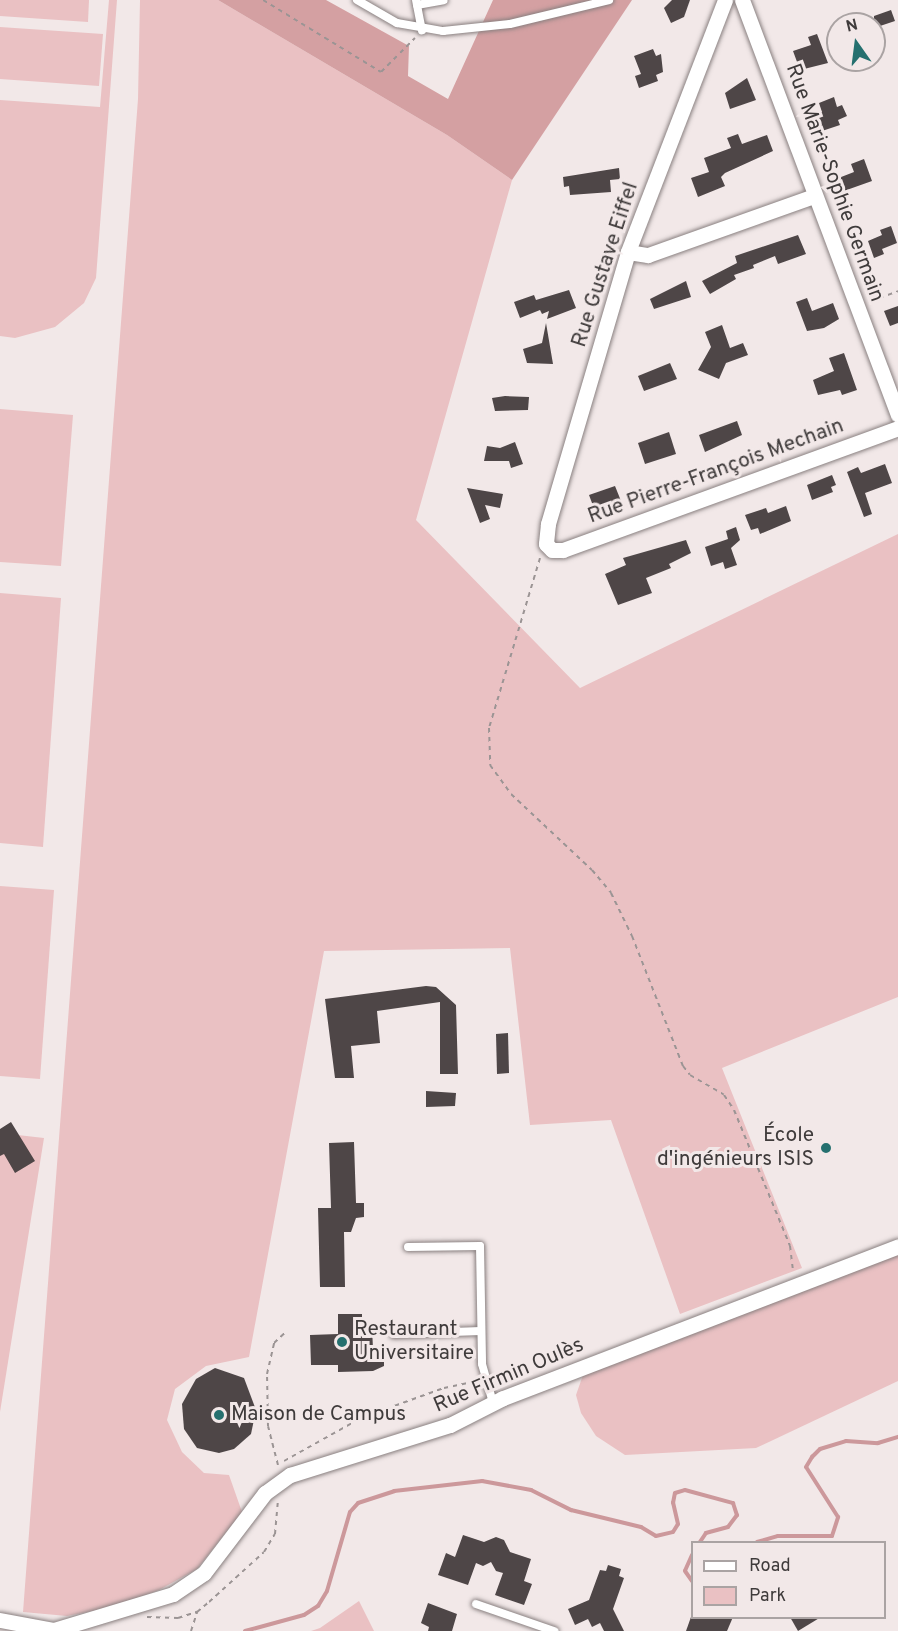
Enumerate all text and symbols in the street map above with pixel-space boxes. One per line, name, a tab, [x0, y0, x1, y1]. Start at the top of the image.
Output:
north arrow	[826, 12, 886, 72]
text: N	[844, 15, 860, 38]
street label: Rue Marie-Sophie Germain	[779, 61, 889, 305]
street label: Rue Gustave Eiffel	[567, 179, 645, 351]
street label: Rue Pierre-François Mechain	[585, 414, 847, 530]
place label: École d'ingénieurs ISIS	[657, 1123, 814, 1173]
marker: École d'ingénieurs ISIS	[819, 1141, 833, 1155]
place label: Restaurant Universitaire	[354, 1317, 474, 1367]
street label: Rue Firmin Oulès	[430, 1333, 588, 1419]
marker: Restaurant Universitaire	[335, 1335, 349, 1349]
place label: Maison de Campus	[231, 1402, 406, 1428]
marker: Maison de Campus	[212, 1408, 226, 1422]
legend	[691, 1541, 886, 1619]
text: Road	[749, 1555, 791, 1578]
text: Park	[749, 1585, 786, 1608]

